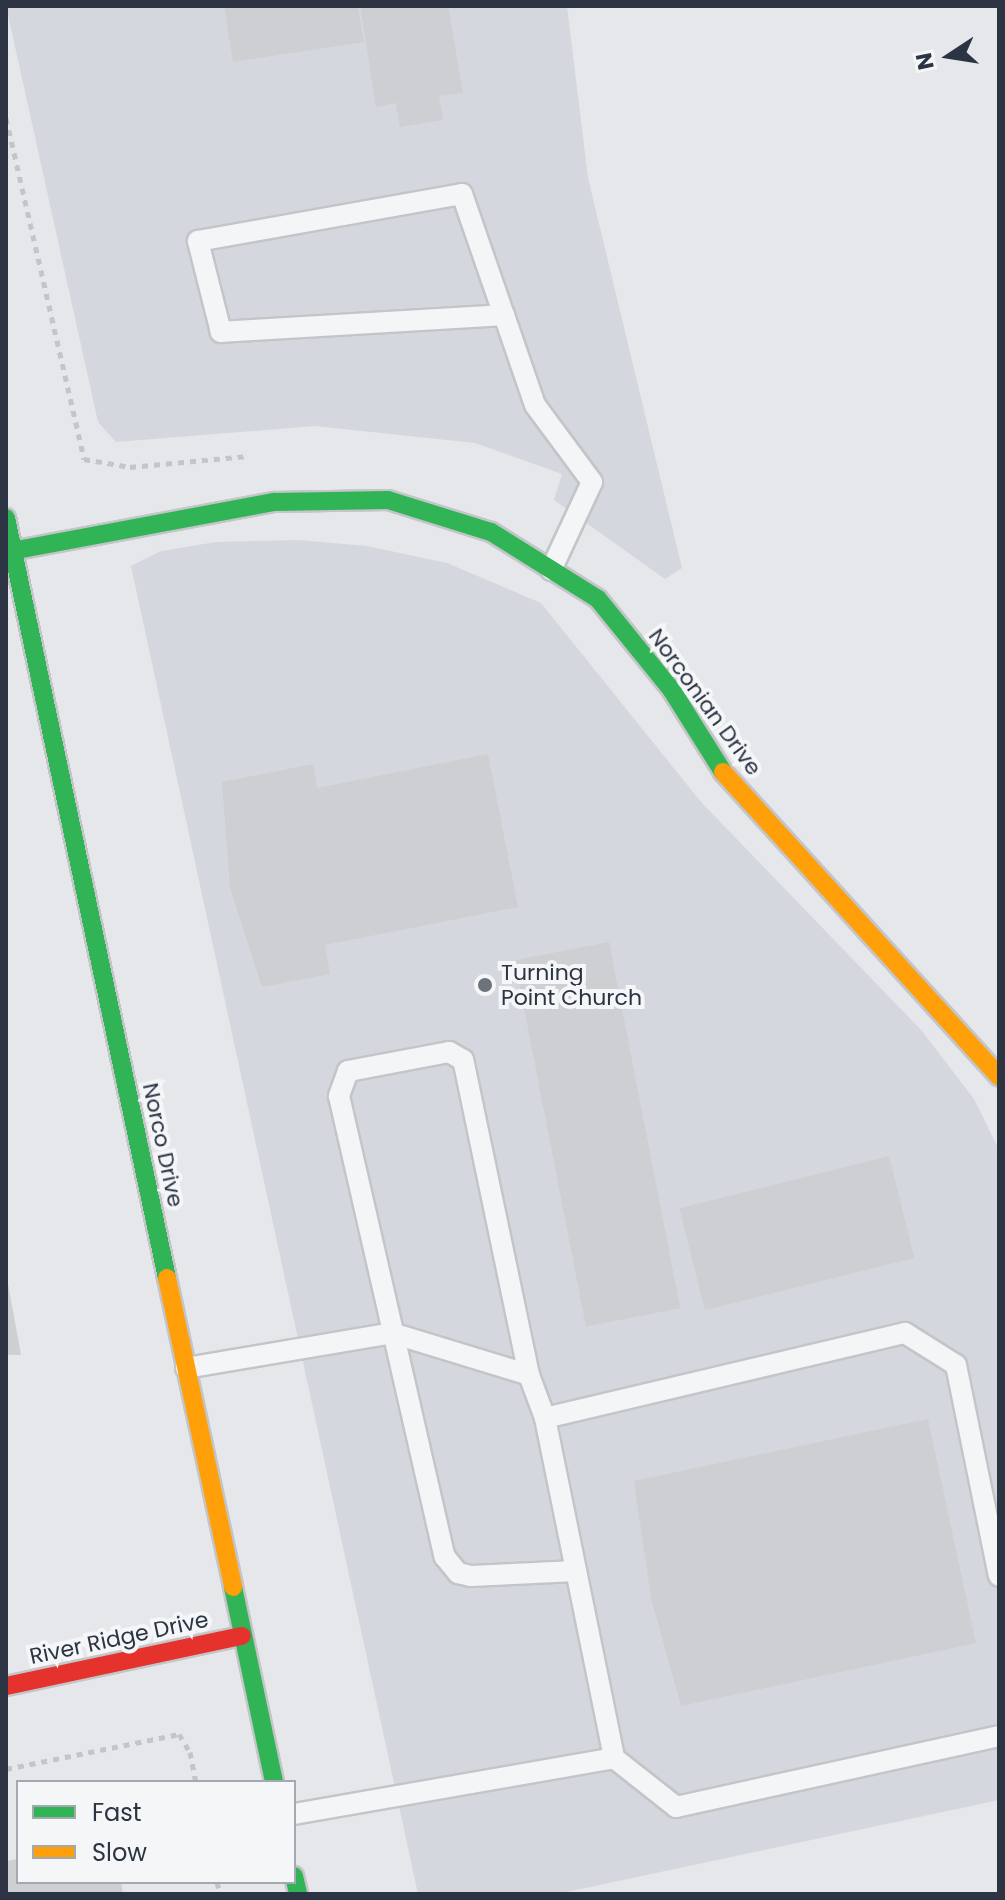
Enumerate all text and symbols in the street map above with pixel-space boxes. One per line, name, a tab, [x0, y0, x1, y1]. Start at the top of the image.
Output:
north arrow	[909, 16, 989, 96]
text: N	[908, 50, 942, 72]
street label: Norconian Drive	[643, 624, 767, 780]
place label: Turning Point Church	[501, 959, 642, 1010]
marker: Turning Point Church	[476, 976, 494, 994]
street label: Norco Drive	[137, 1081, 189, 1209]
street label: River Ridge Drive	[27, 1606, 211, 1670]
legend	[16, 1780, 296, 1884]
text: Fast	[92, 1796, 142, 1829]
text: Slow	[92, 1836, 147, 1869]

